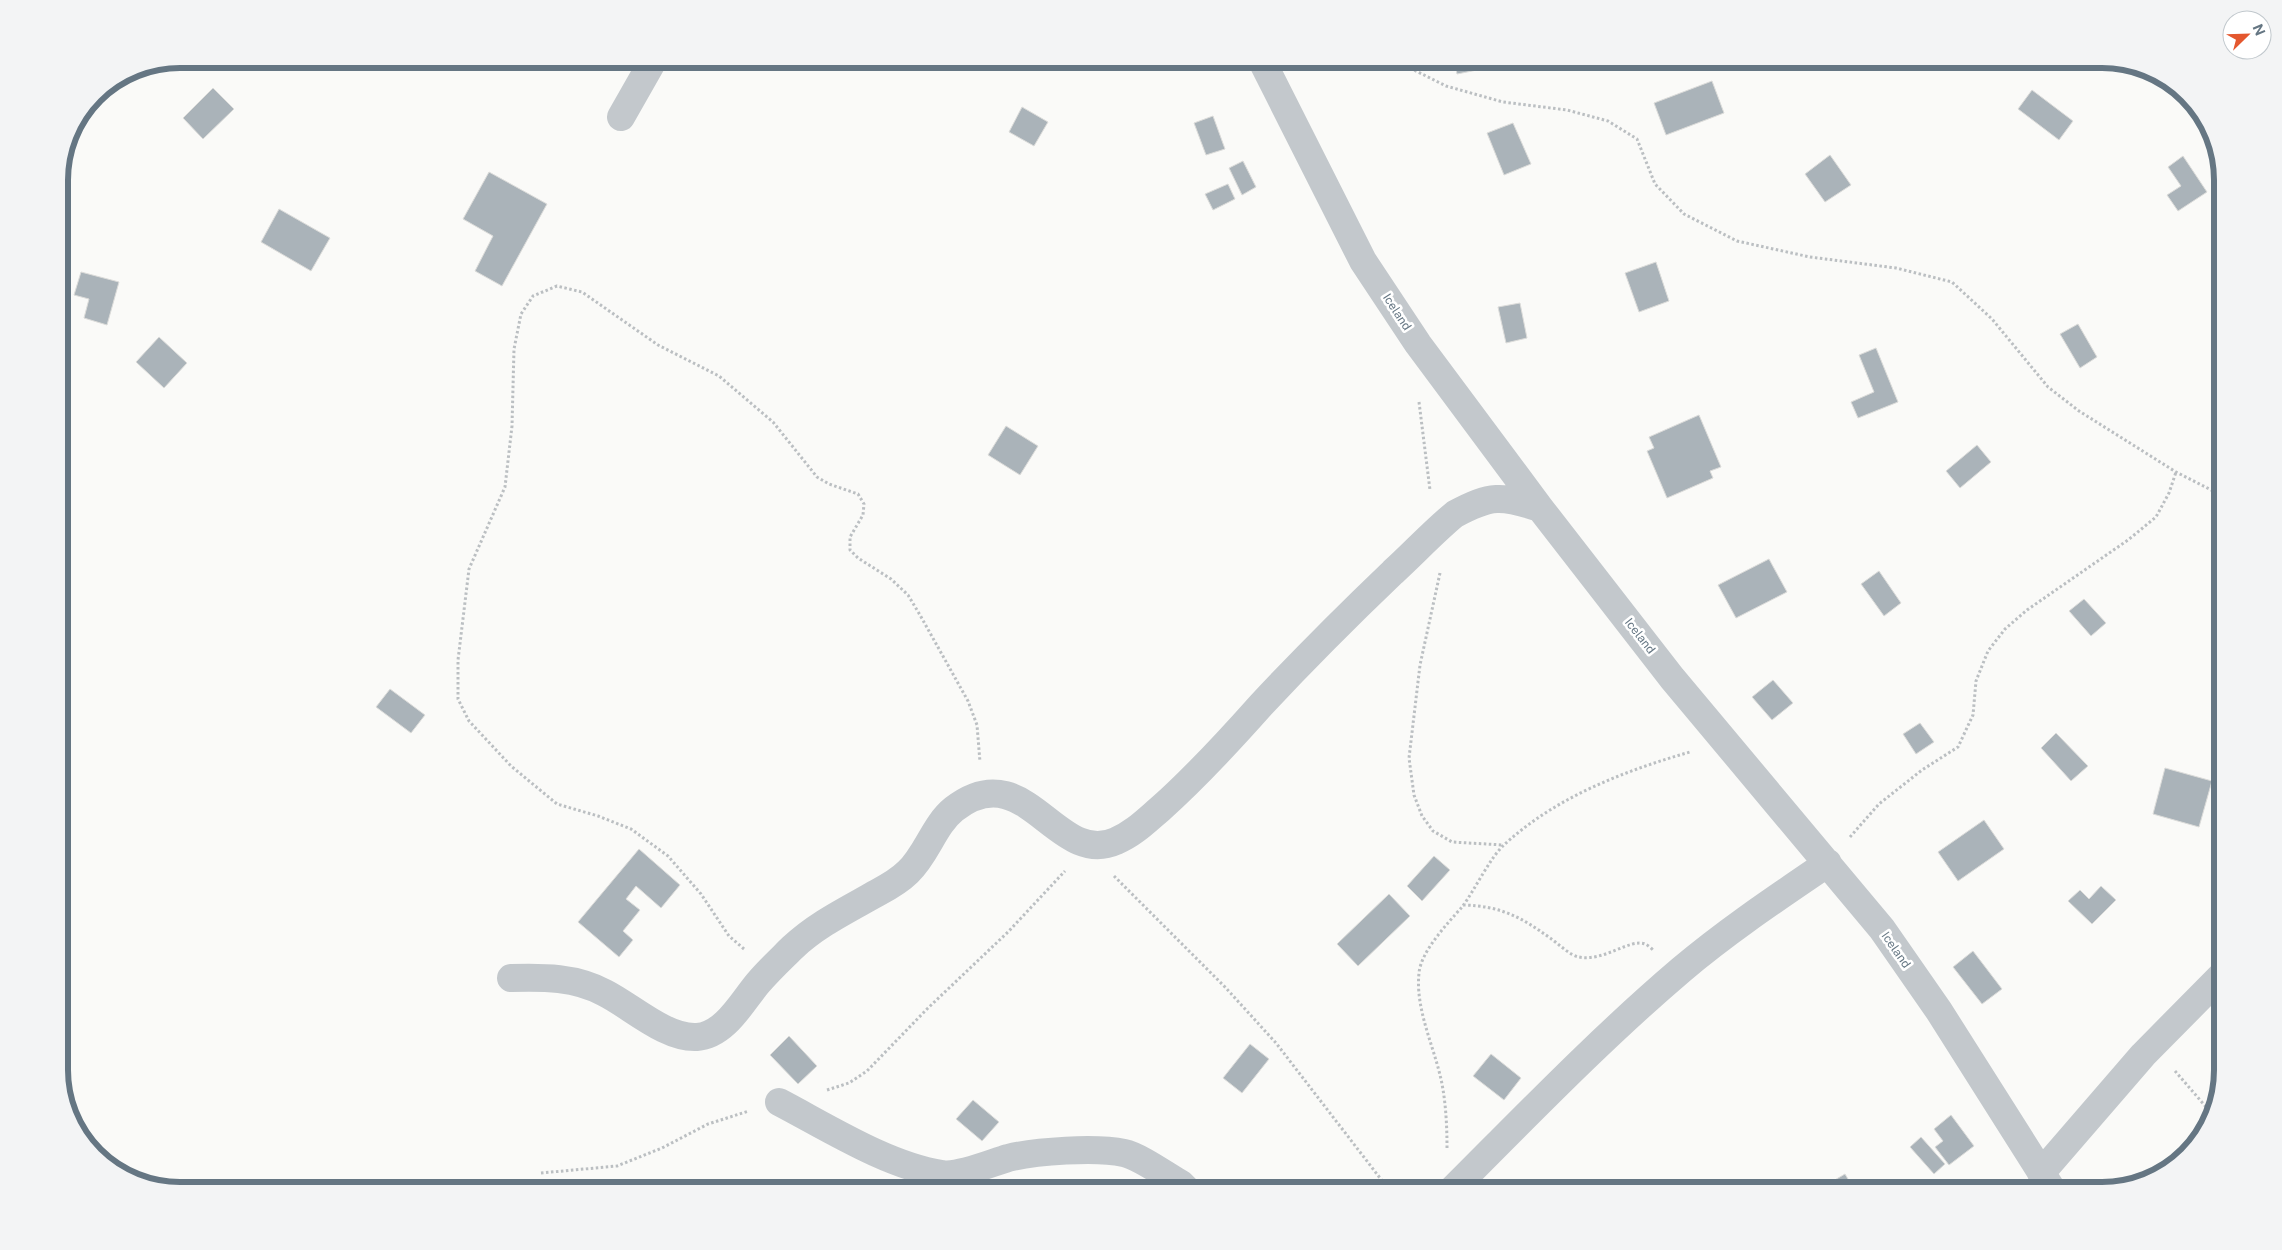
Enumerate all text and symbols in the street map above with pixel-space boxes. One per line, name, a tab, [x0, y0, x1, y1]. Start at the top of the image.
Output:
north arrow	[2222, 10, 2272, 60]
text: N	[2249, 22, 2268, 38]
street label: Iceland	[1380, 291, 1414, 333]
street label: Iceland	[1622, 616, 1658, 656]
street label: Iceland	[1879, 929, 1913, 971]

